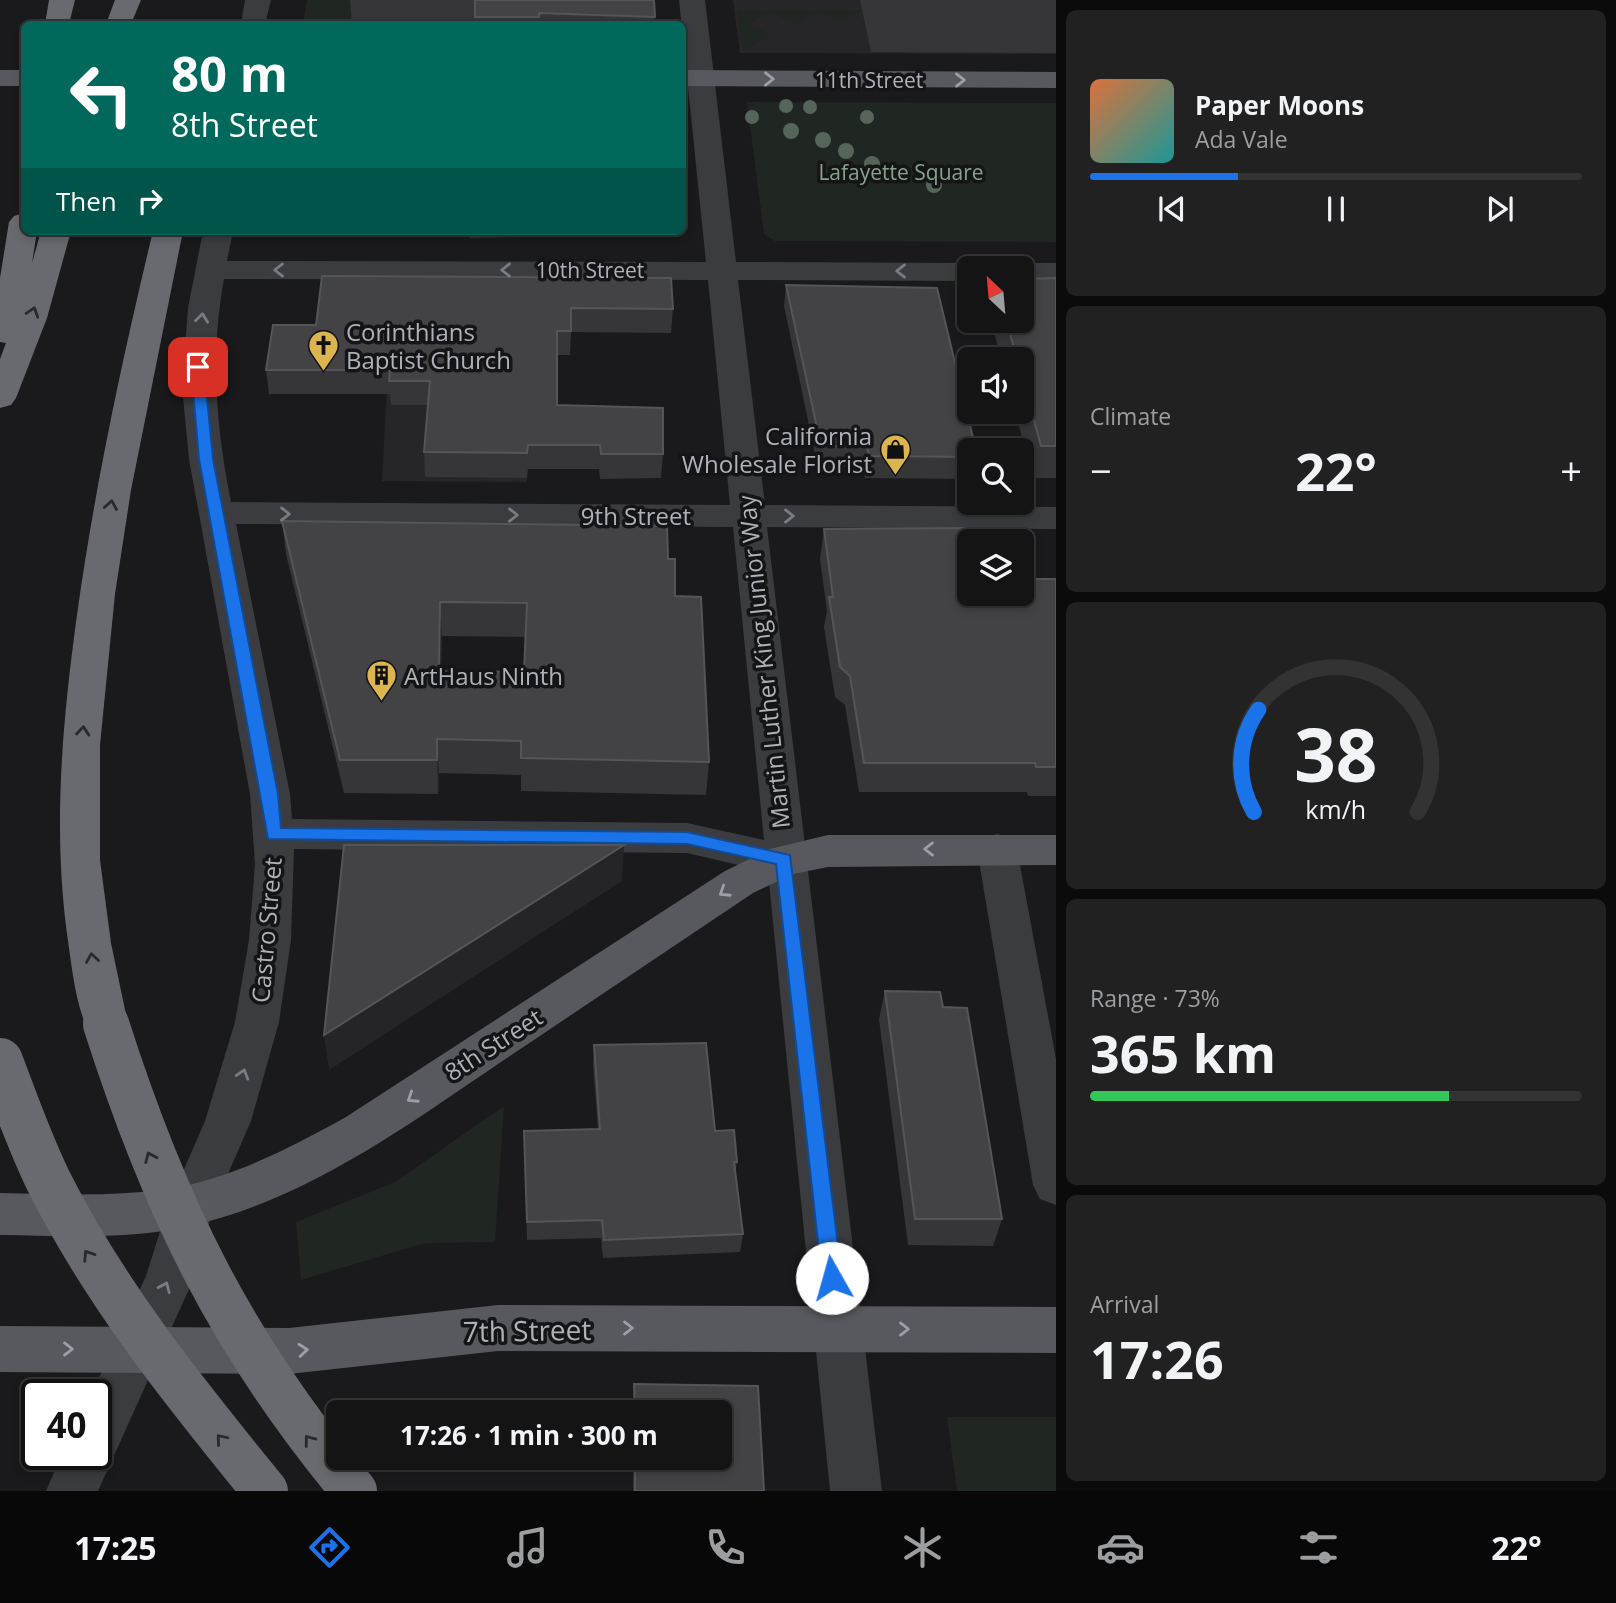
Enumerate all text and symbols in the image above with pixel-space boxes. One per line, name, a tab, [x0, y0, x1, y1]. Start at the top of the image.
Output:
text: 80 m	[171, 40, 288, 106]
icon: left	[56, 49, 147, 140]
street label: 11th Street	[815, 66, 923, 94]
one-way arrow	[764, 71, 774, 87]
one-way arrow	[955, 72, 965, 88]
text: Paper Moons	[1195, 87, 1364, 123]
text: 8th Street	[171, 103, 318, 146]
text: Ada Vale	[1195, 123, 1288, 155]
park label: Lafayette Square	[818, 158, 984, 186]
icon: right	[131, 182, 169, 220]
text: Then	[56, 183, 117, 219]
icon: previous	[1153, 190, 1191, 228]
icon: pause	[1317, 190, 1355, 228]
icon: next	[1481, 190, 1519, 228]
street label: 10th Street	[536, 256, 644, 284]
north arrow	[957, 256, 1034, 332]
map controls	[957, 256, 1034, 606]
one-way arrow	[273, 262, 284, 278]
one-way arrow	[501, 262, 511, 278]
one-way arrow	[896, 263, 906, 279]
one-way arrow	[25, 306, 39, 318]
one-way arrow	[195, 312, 210, 323]
place label: Corinthians Baptist Church	[346, 315, 511, 376]
church icon: Corinthians Baptist Church	[306, 328, 340, 372]
pin	[168, 337, 228, 397]
button: sound	[957, 347, 1034, 424]
icon: arrive	[179, 348, 217, 386]
text: Climate	[1090, 400, 1171, 432]
place label: California Wholesale Florist	[682, 419, 872, 480]
shop icon: California Wholesale Florist	[878, 432, 912, 476]
text: 22°	[1295, 435, 1377, 506]
button: search	[957, 438, 1034, 515]
text: −	[1090, 444, 1112, 496]
text: +	[1560, 444, 1582, 496]
street label: Martin Luther King Junior Way	[729, 493, 797, 830]
one-way arrow	[103, 499, 118, 511]
street label: 9th Street	[581, 499, 691, 532]
one-way arrow	[280, 506, 291, 522]
one-way arrow	[508, 507, 518, 523]
one-way arrow	[784, 508, 795, 524]
button: layers	[957, 529, 1034, 606]
building icon: ArtHaus Ninth	[364, 658, 398, 702]
place label: ArtHaus Ninth	[404, 659, 563, 692]
text: 38	[1294, 704, 1378, 803]
one-way arrow	[75, 725, 90, 737]
text: km/h	[1306, 791, 1366, 825]
one-way arrow	[923, 841, 934, 857]
street label: Castro Street	[243, 856, 289, 1004]
one-way arrow	[719, 884, 732, 896]
one-way arrow	[85, 952, 100, 963]
text: Range · 73%	[1090, 982, 1220, 1014]
street label: 8th Street	[438, 1000, 548, 1088]
text: 365 km	[1090, 1017, 1276, 1088]
one-way arrow	[234, 1068, 249, 1080]
one-way arrow	[406, 1090, 419, 1103]
one-way arrow	[144, 1152, 158, 1164]
position arrow	[795, 1241, 869, 1315]
one-way arrow	[83, 1249, 96, 1262]
one-way arrow	[157, 1282, 171, 1294]
text: Arrival	[1090, 1288, 1159, 1320]
street label: 7th Street	[462, 1310, 592, 1350]
one-way arrow	[623, 1320, 633, 1336]
one-way arrow	[899, 1321, 910, 1337]
text: 17:26	[1090, 1323, 1224, 1394]
one-way arrow	[63, 1341, 74, 1357]
one-way arrow	[298, 1343, 309, 1358]
speed limit sign: 40	[21, 1379, 112, 1470]
text: 17:26 · 1 min · 300 m	[400, 1417, 658, 1453]
one-way arrow	[217, 1434, 229, 1447]
one-way arrow	[305, 1435, 317, 1447]
icon: directions	[305, 1523, 354, 1572]
icon: music	[503, 1523, 552, 1572]
icon: phone	[701, 1523, 750, 1572]
icon: climate	[898, 1523, 947, 1572]
icon: car	[1096, 1523, 1145, 1572]
icon: filters	[1294, 1523, 1343, 1572]
text: 17:25	[74, 1526, 157, 1569]
text: 22°	[1491, 1526, 1542, 1569]

